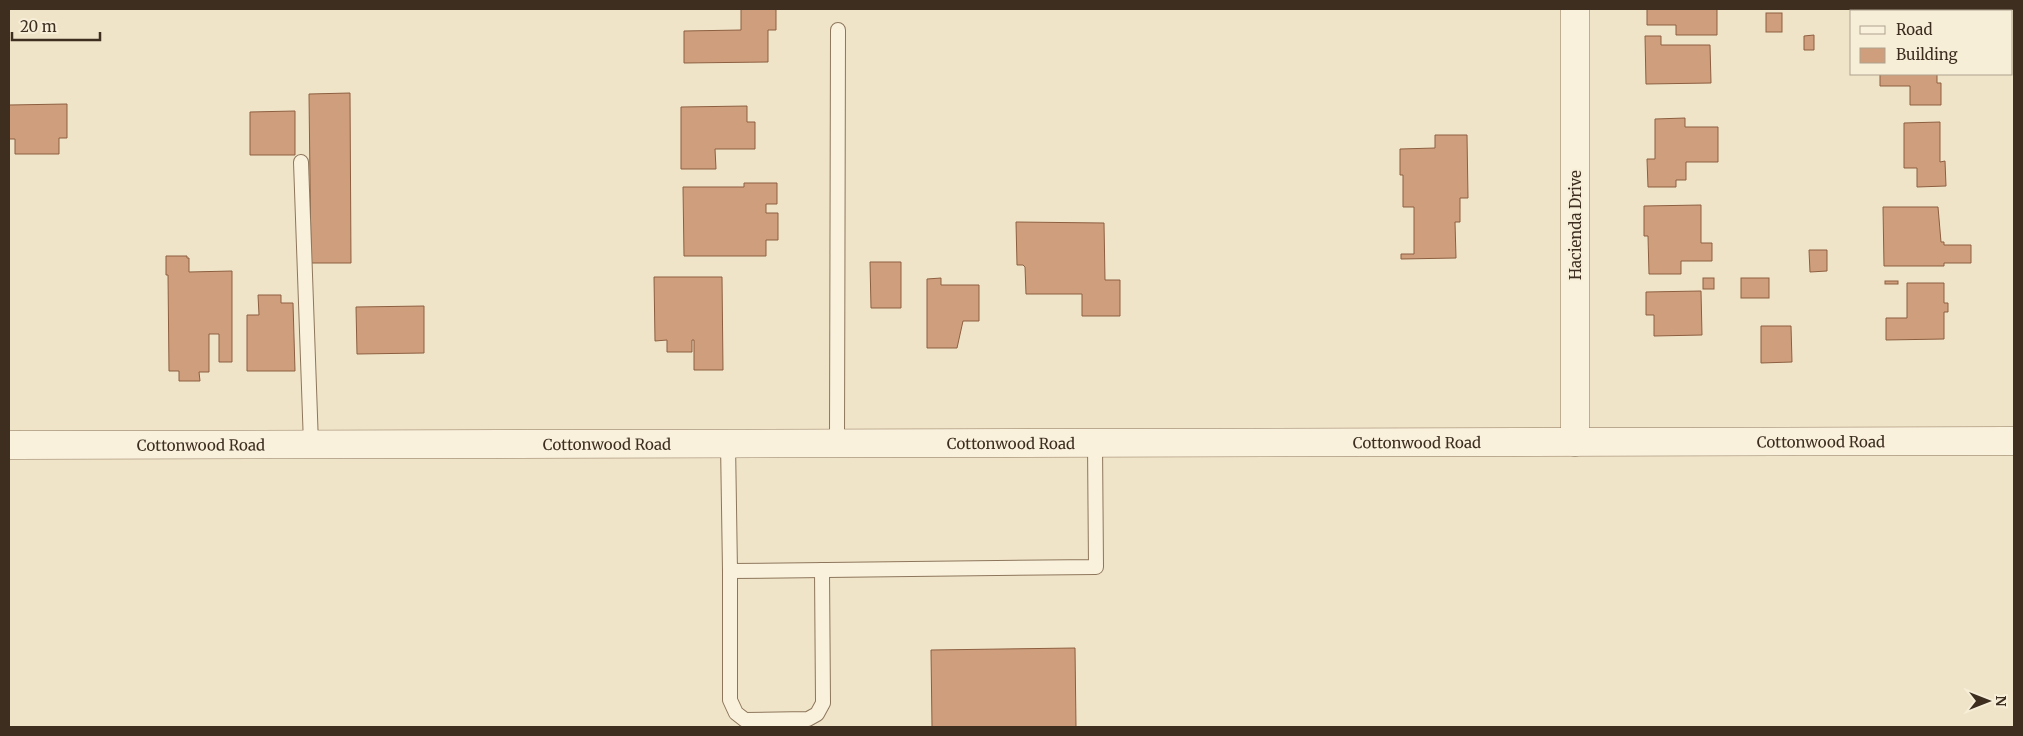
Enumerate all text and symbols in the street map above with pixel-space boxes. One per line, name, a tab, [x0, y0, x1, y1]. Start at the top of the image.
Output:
scale bar	[12, 10, 100, 42]
legend	[1850, 10, 2013, 75]
text: 20 m	[20, 17, 57, 36]
text: Road	[1896, 20, 1932, 39]
text: Building	[1896, 45, 1958, 64]
street label: Hacienda Drive	[1566, 170, 1585, 280]
street label: Cottonwood Road	[1757, 432, 1885, 451]
street label: Cottonwood Road	[947, 433, 1075, 453]
street label: Cottonwood Road	[1353, 433, 1481, 452]
street label: Cottonwood Road	[543, 434, 671, 453]
street label: Cottonwood Road	[137, 435, 265, 454]
north arrow	[1963, 676, 2013, 726]
text: N	[1992, 695, 2010, 707]

